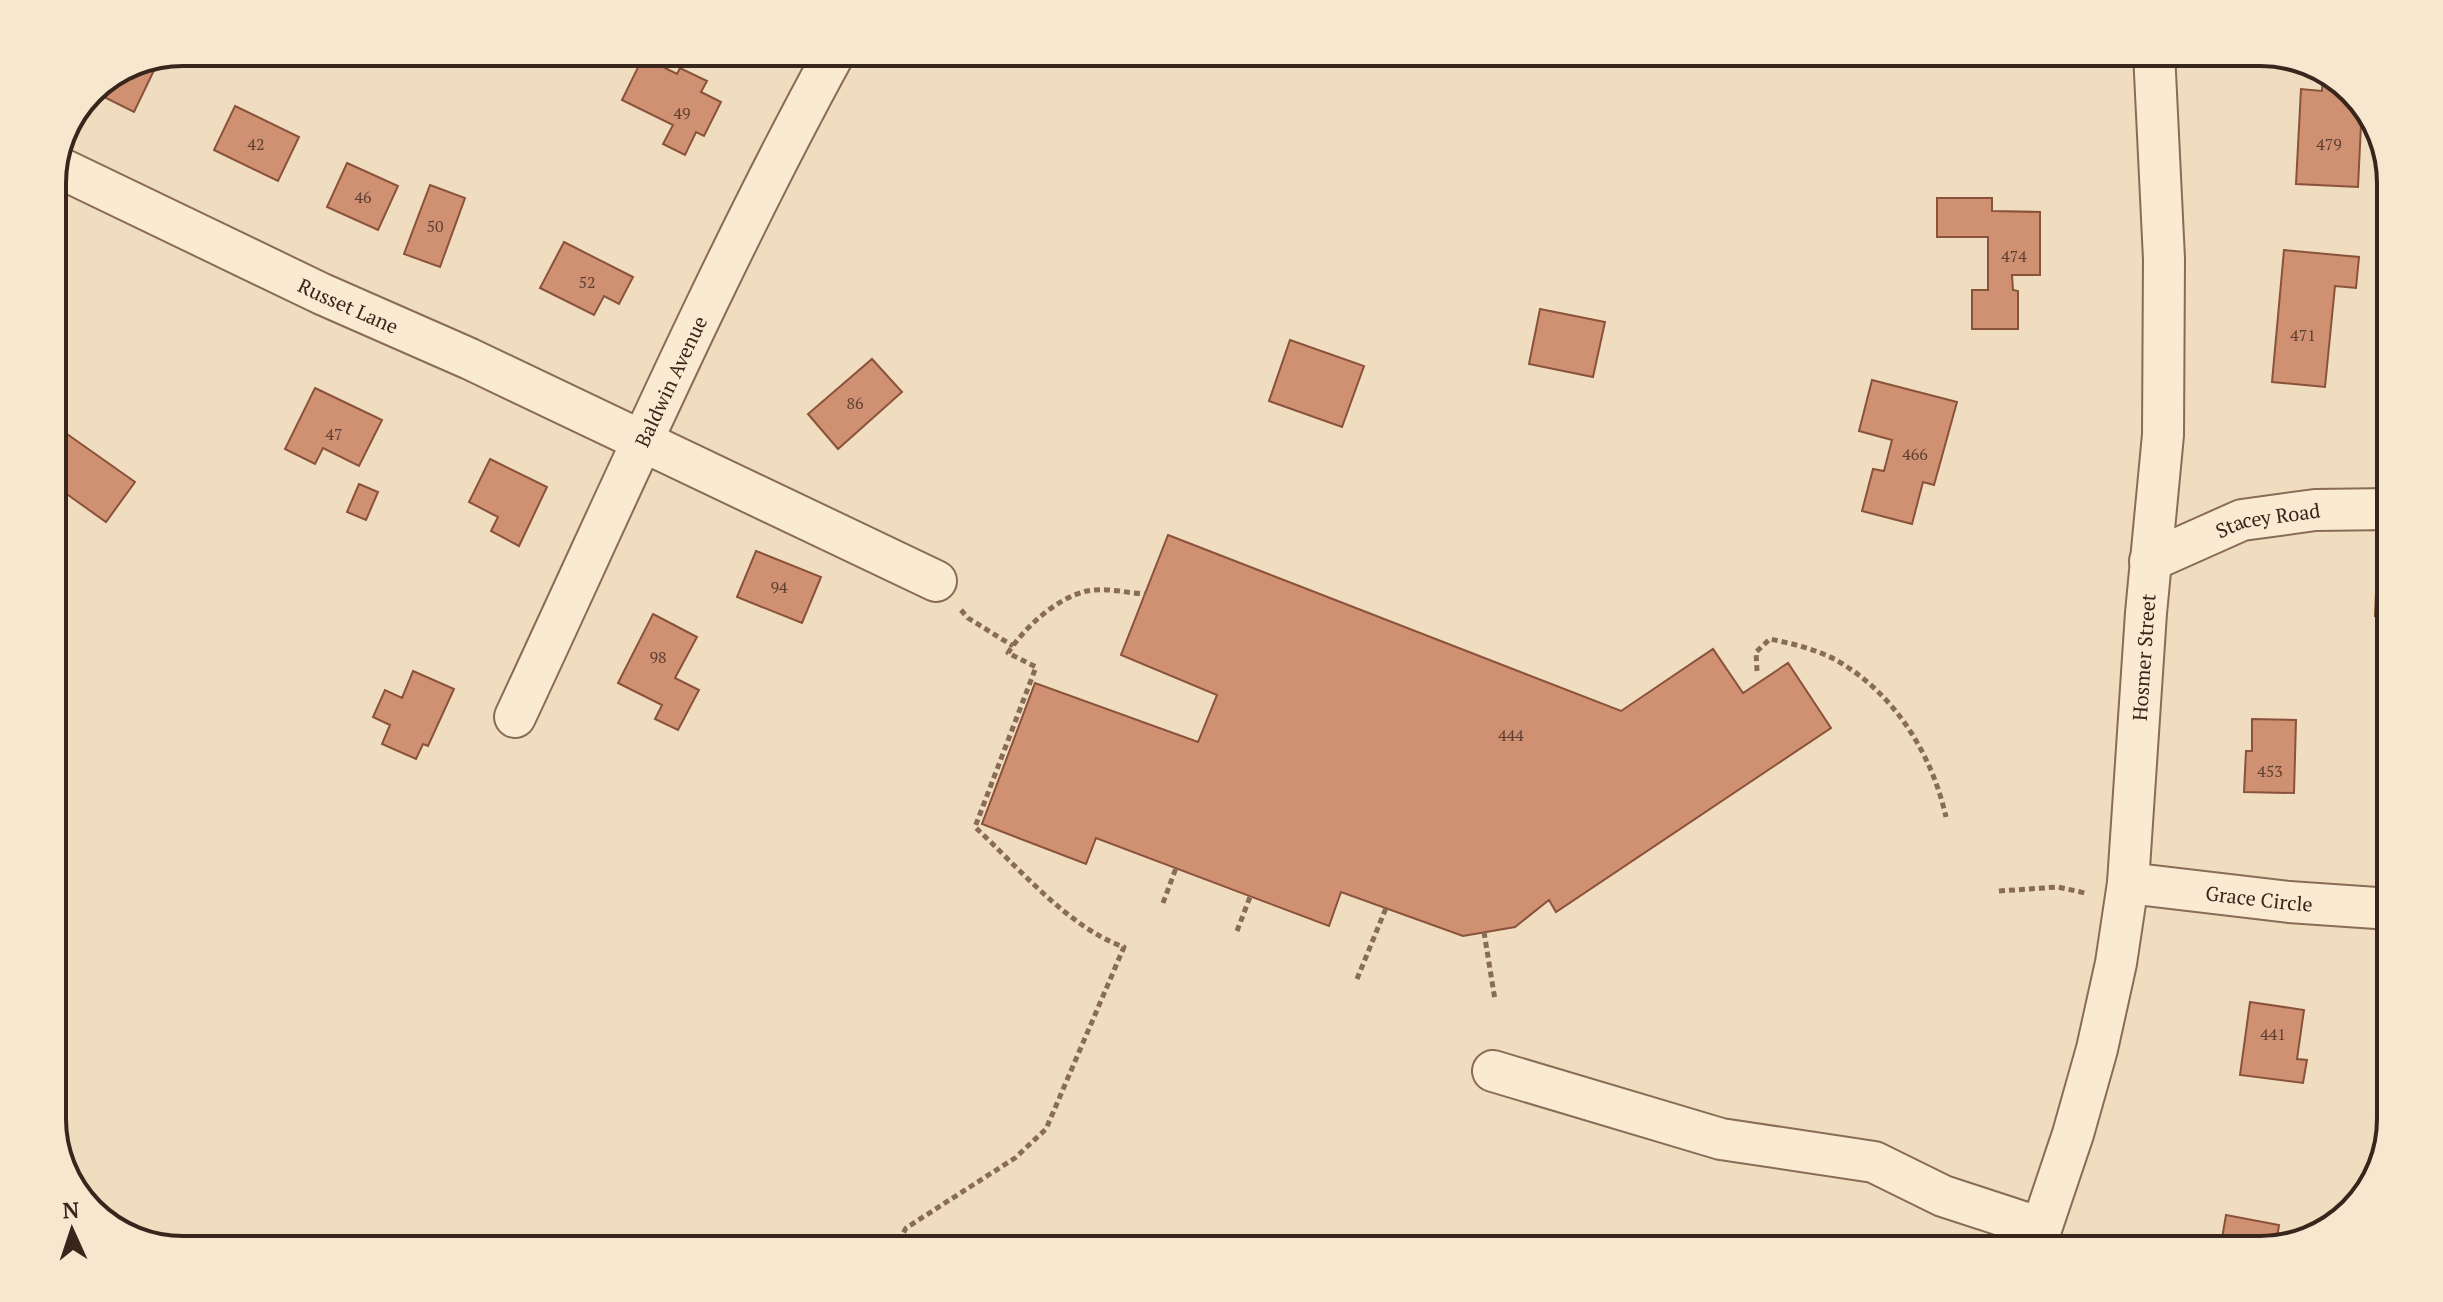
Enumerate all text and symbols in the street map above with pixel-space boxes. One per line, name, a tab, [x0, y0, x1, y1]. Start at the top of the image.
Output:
house number: 49	[673, 102, 691, 124]
house number: 42	[247, 133, 265, 155]
house number: 479	[2316, 133, 2342, 155]
house number: 46	[354, 186, 372, 208]
house number: 50	[426, 215, 444, 237]
house number: 474	[2001, 245, 2027, 267]
street label: Russet Lane	[294, 271, 403, 339]
house number: 52	[578, 271, 596, 293]
street label: Baldwin Avenue	[628, 311, 713, 451]
house number: 471	[2290, 324, 2316, 346]
house number: 86	[846, 392, 864, 414]
house number: 47	[325, 423, 343, 445]
house number: 466	[1902, 443, 1928, 465]
street label: Stacey Road	[2211, 496, 2322, 544]
house number: 94	[770, 576, 788, 598]
street label: Hosmer Street	[2125, 592, 2161, 722]
house number: 98	[649, 646, 667, 668]
house number: 444	[1498, 724, 1524, 746]
house number: 453	[2257, 760, 2283, 782]
street label: Grace Circle	[2204, 879, 2314, 917]
house number: 441	[2260, 1023, 2286, 1045]
north arrow	[32, 1190, 112, 1270]
text: N	[62, 1195, 80, 1224]

